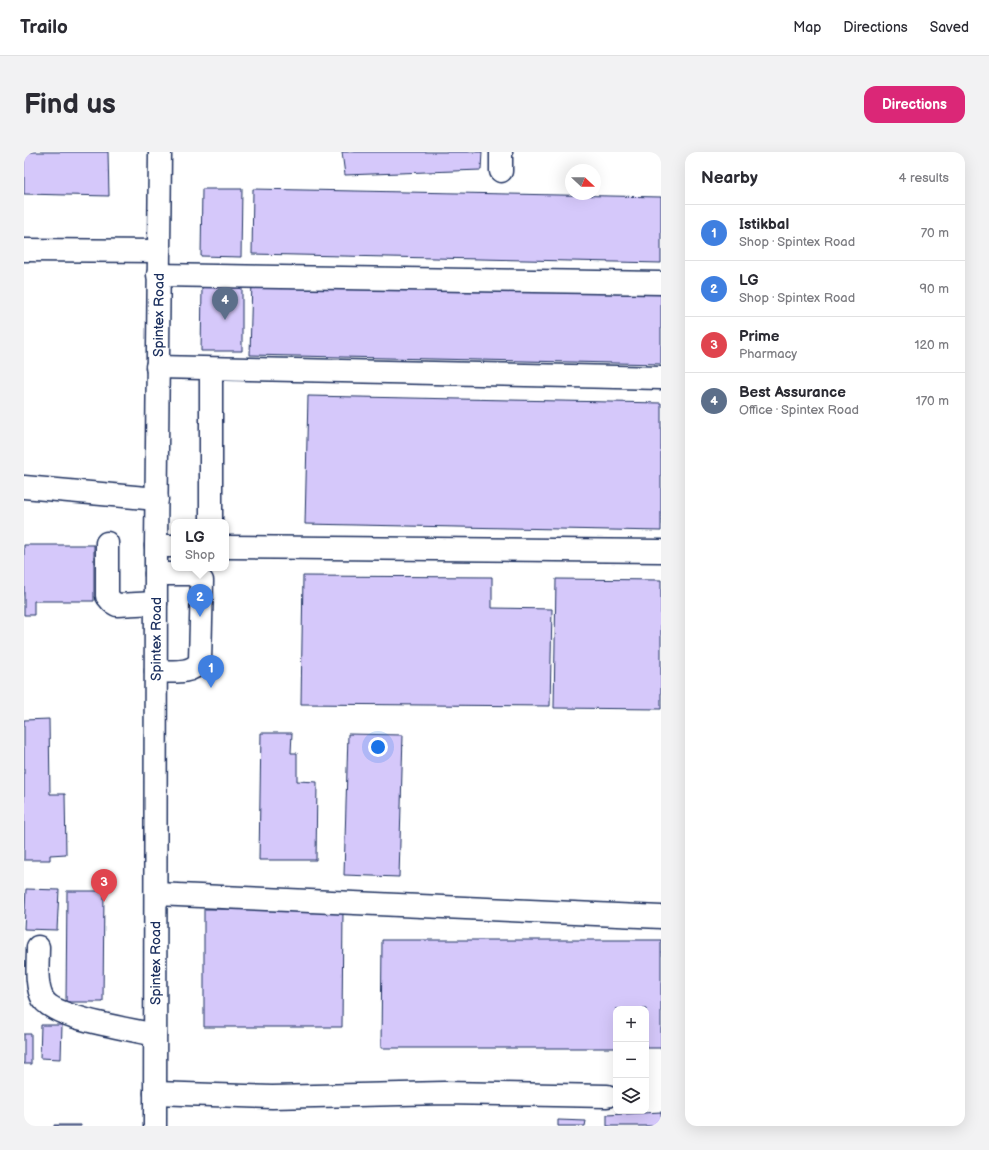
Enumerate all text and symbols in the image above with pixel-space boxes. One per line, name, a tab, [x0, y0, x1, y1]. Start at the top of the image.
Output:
text: Trailo	[20, 16, 68, 39]
text: Map	[793, 19, 821, 36]
text: Directions	[843, 19, 908, 36]
text: Saved	[930, 19, 969, 36]
button: Directions	[864, 86, 965, 123]
text: Find us	[24, 88, 116, 121]
north arrow	[565, 164, 601, 200]
text: Nearby	[701, 168, 758, 188]
text: 4 results	[899, 170, 949, 186]
text: Istikbal	[739, 215, 789, 234]
text: 1	[711, 225, 717, 241]
text: 70 m	[921, 225, 949, 241]
text: Shop · Spintex Road	[739, 234, 855, 250]
text: LG	[739, 271, 758, 290]
street label: Spintex Road	[149, 273, 167, 357]
text: 2	[710, 281, 718, 297]
text: 90 m	[920, 281, 949, 297]
pin: 4	[212, 287, 238, 320]
text: Shop · Spintex Road	[739, 290, 855, 306]
text: Prime	[739, 327, 779, 346]
text: 3	[710, 337, 718, 353]
text: 120 m	[914, 337, 949, 353]
text: Pharmacy	[739, 346, 797, 362]
text: Best Assurance	[739, 383, 846, 402]
text: 4	[710, 393, 718, 409]
text: 170 m	[916, 393, 949, 409]
text: Office · Spintex Road	[739, 402, 859, 418]
popup	[171, 519, 229, 571]
text: LG	[185, 528, 204, 547]
text: Shop	[185, 547, 215, 563]
pin: 2	[187, 584, 213, 617]
street label: Spintex Road	[147, 597, 164, 681]
pin: 1	[198, 655, 224, 688]
your location	[368, 737, 388, 757]
pin: 3	[91, 869, 117, 902]
street label: Spintex Road	[147, 921, 164, 1005]
map controls	[613, 1006, 649, 1114]
button: +	[613, 1006, 649, 1042]
button: −	[613, 1042, 649, 1078]
button: layers	[613, 1078, 649, 1114]

